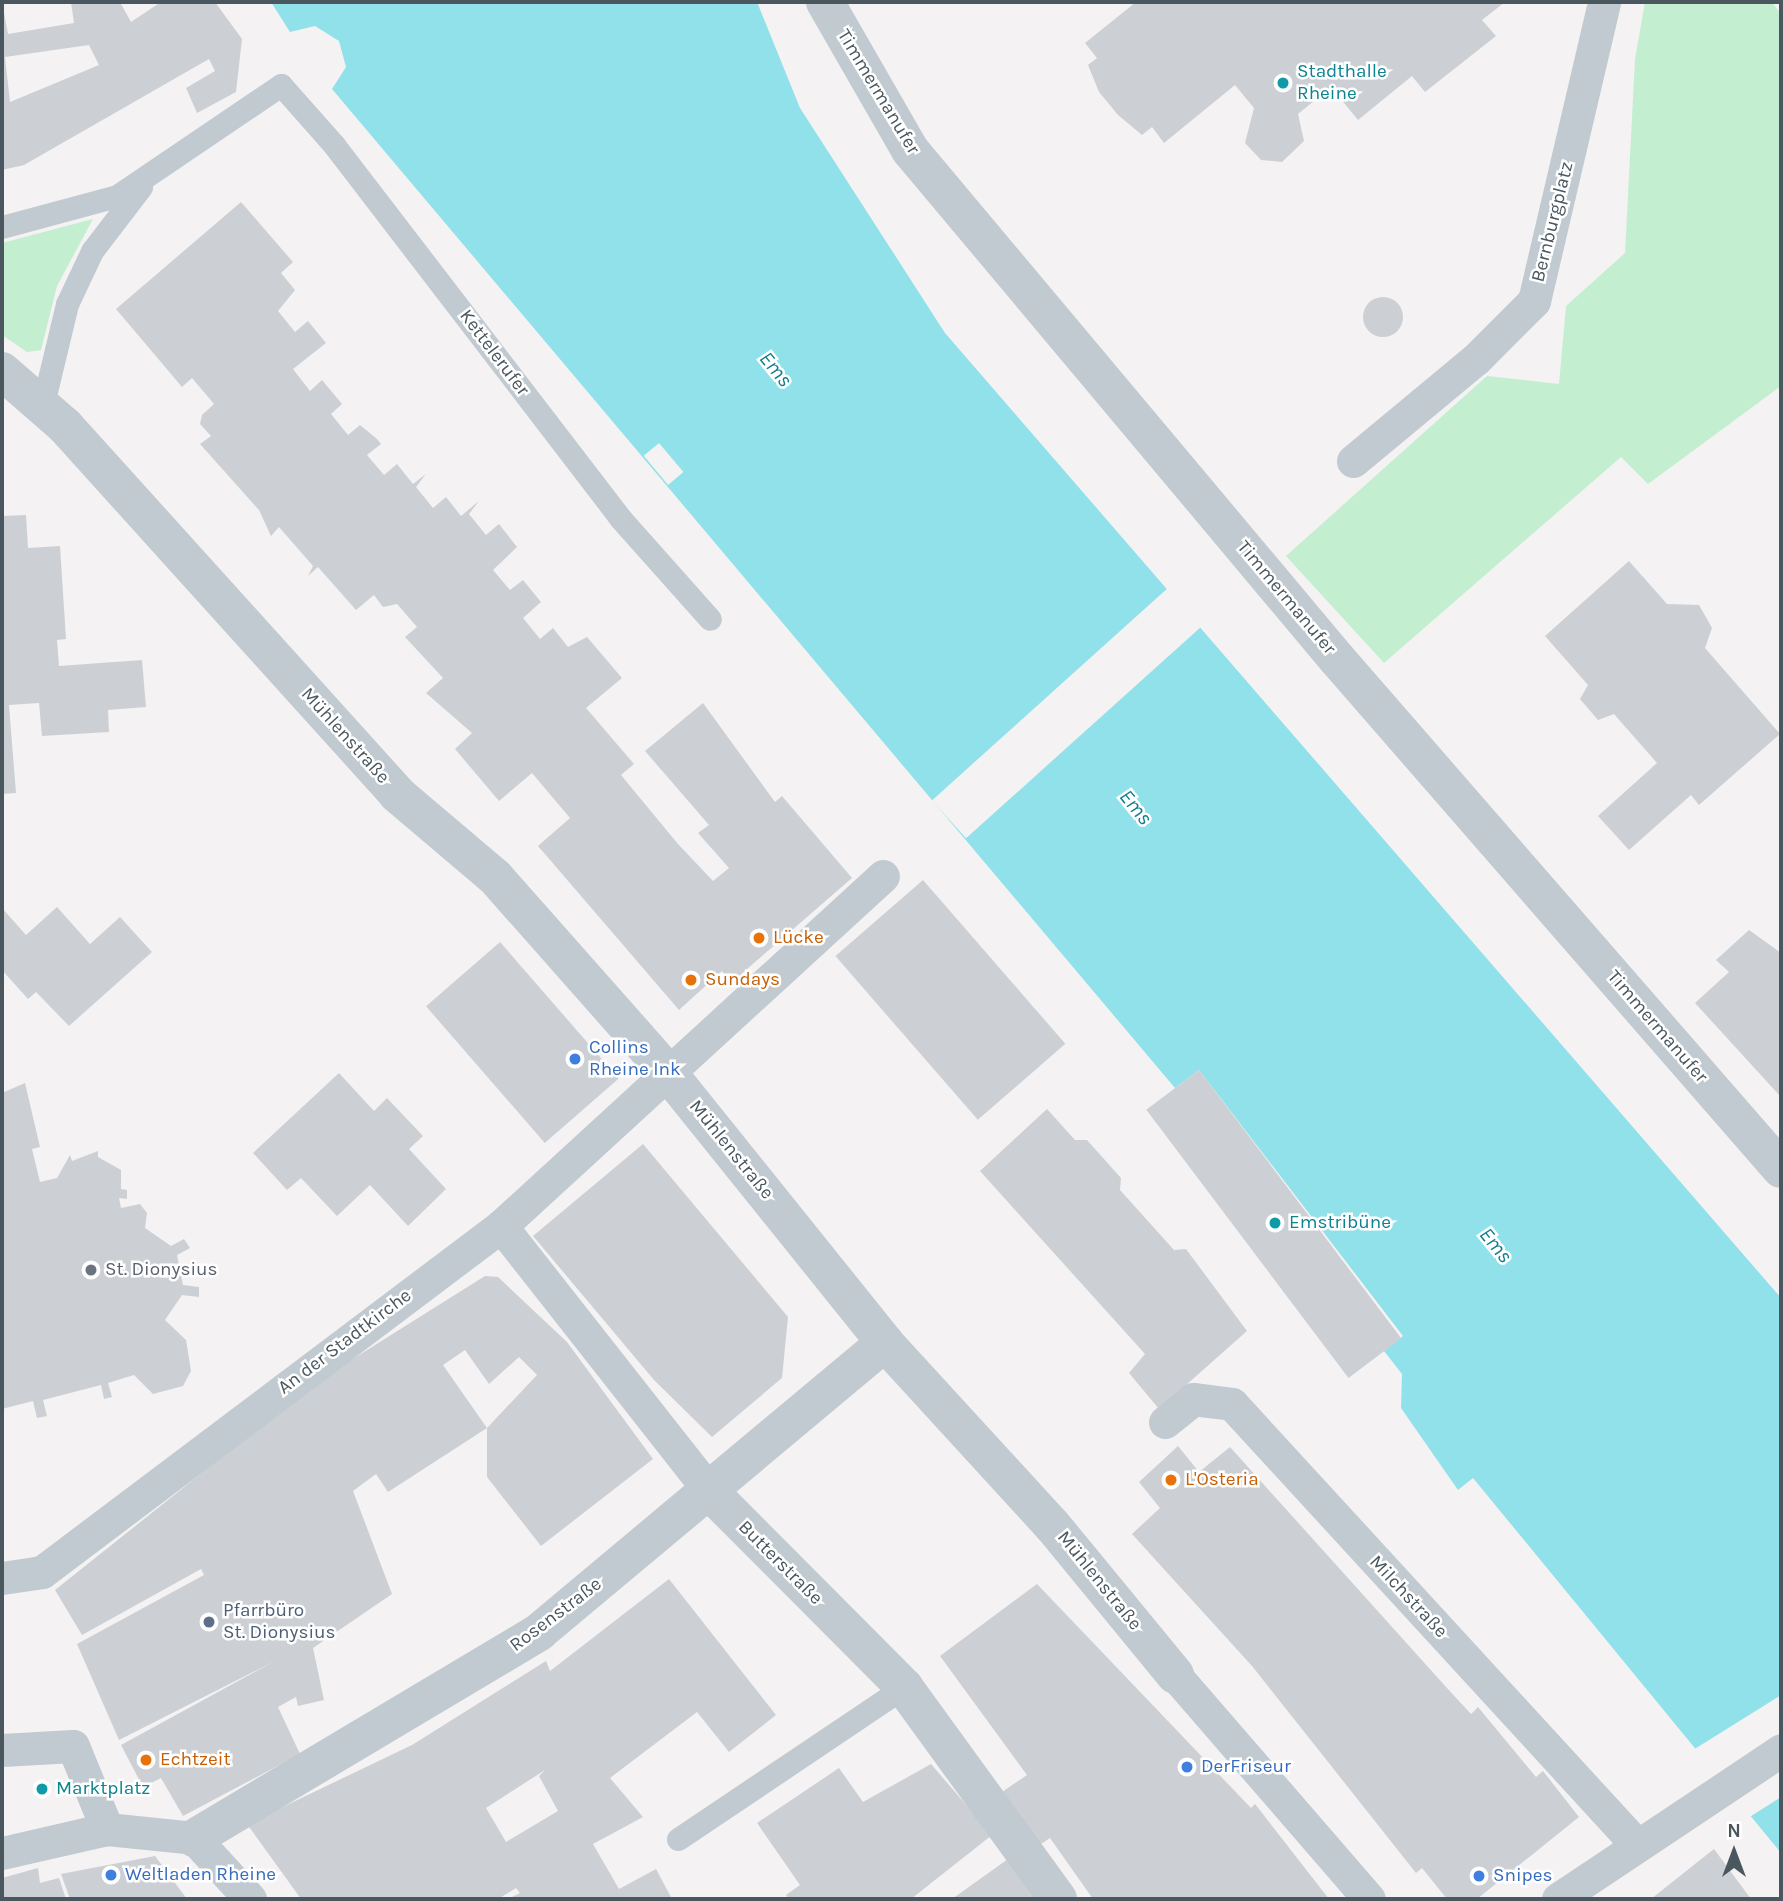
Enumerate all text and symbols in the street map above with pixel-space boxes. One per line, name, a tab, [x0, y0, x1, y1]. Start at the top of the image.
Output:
street label: Timmermanufer	[832, 25, 924, 159]
place label: Stadthalle Rheine	[1297, 61, 1387, 105]
marker: Stadthalle Rheine	[1275, 75, 1291, 91]
street label: Bernburgplatz	[1527, 160, 1579, 284]
street label: Kettelerufer	[454, 305, 534, 401]
water label: Ems	[754, 346, 798, 392]
street label: Timmermanufer	[1232, 536, 1340, 660]
street label: Mühlenstraße	[296, 683, 394, 789]
water label: Ems	[1114, 784, 1158, 830]
place label: Lücke	[773, 927, 824, 949]
marker: Lücke	[751, 930, 767, 946]
street label: Timmermanufer	[1602, 966, 1712, 1088]
place label: Sundays	[705, 969, 780, 991]
marker: Sundays	[683, 972, 699, 988]
place label: Collins Rheine Ink	[589, 1037, 681, 1081]
marker: Collins Rheine Ink	[567, 1051, 583, 1067]
street label: Mühlenstraße	[684, 1096, 778, 1204]
place label: Emstribüne	[1289, 1212, 1391, 1234]
marker: Emstribüne	[1267, 1215, 1283, 1231]
water label: Ems	[1474, 1222, 1518, 1268]
place label: St. Dionysius	[105, 1259, 218, 1281]
marker: St. Dionysius	[83, 1262, 99, 1278]
street label: An der Stadtkirche	[274, 1284, 416, 1400]
place label: L'Osteria	[1185, 1469, 1259, 1491]
marker: L'Osteria	[1163, 1472, 1179, 1488]
street label: Butterstraße	[733, 1516, 827, 1610]
street label: Mühlenstraße	[1052, 1527, 1146, 1635]
street label: Milchstraße	[1364, 1551, 1452, 1643]
street label: Rosenstraße	[506, 1573, 606, 1657]
place label: Pfarrbüro St. Dionysius	[223, 1600, 336, 1644]
marker: Pfarrbüro St. Dionysius	[201, 1614, 217, 1630]
place label: Echtzeit	[160, 1749, 231, 1771]
marker: Echtzeit	[138, 1752, 154, 1768]
place label: DerFriseur	[1201, 1756, 1291, 1778]
marker: DerFriseur	[1179, 1759, 1195, 1775]
place label: Marktplatz	[56, 1778, 150, 1800]
marker: Marktplatz	[34, 1781, 50, 1797]
north arrow	[1699, 1817, 1769, 1887]
text: N	[1727, 1820, 1741, 1842]
place label: Weltladen Rheine	[125, 1864, 276, 1886]
place label: Snipes	[1493, 1865, 1552, 1887]
marker: Weltladen Rheine	[103, 1867, 119, 1883]
marker: Snipes	[1471, 1868, 1487, 1884]

